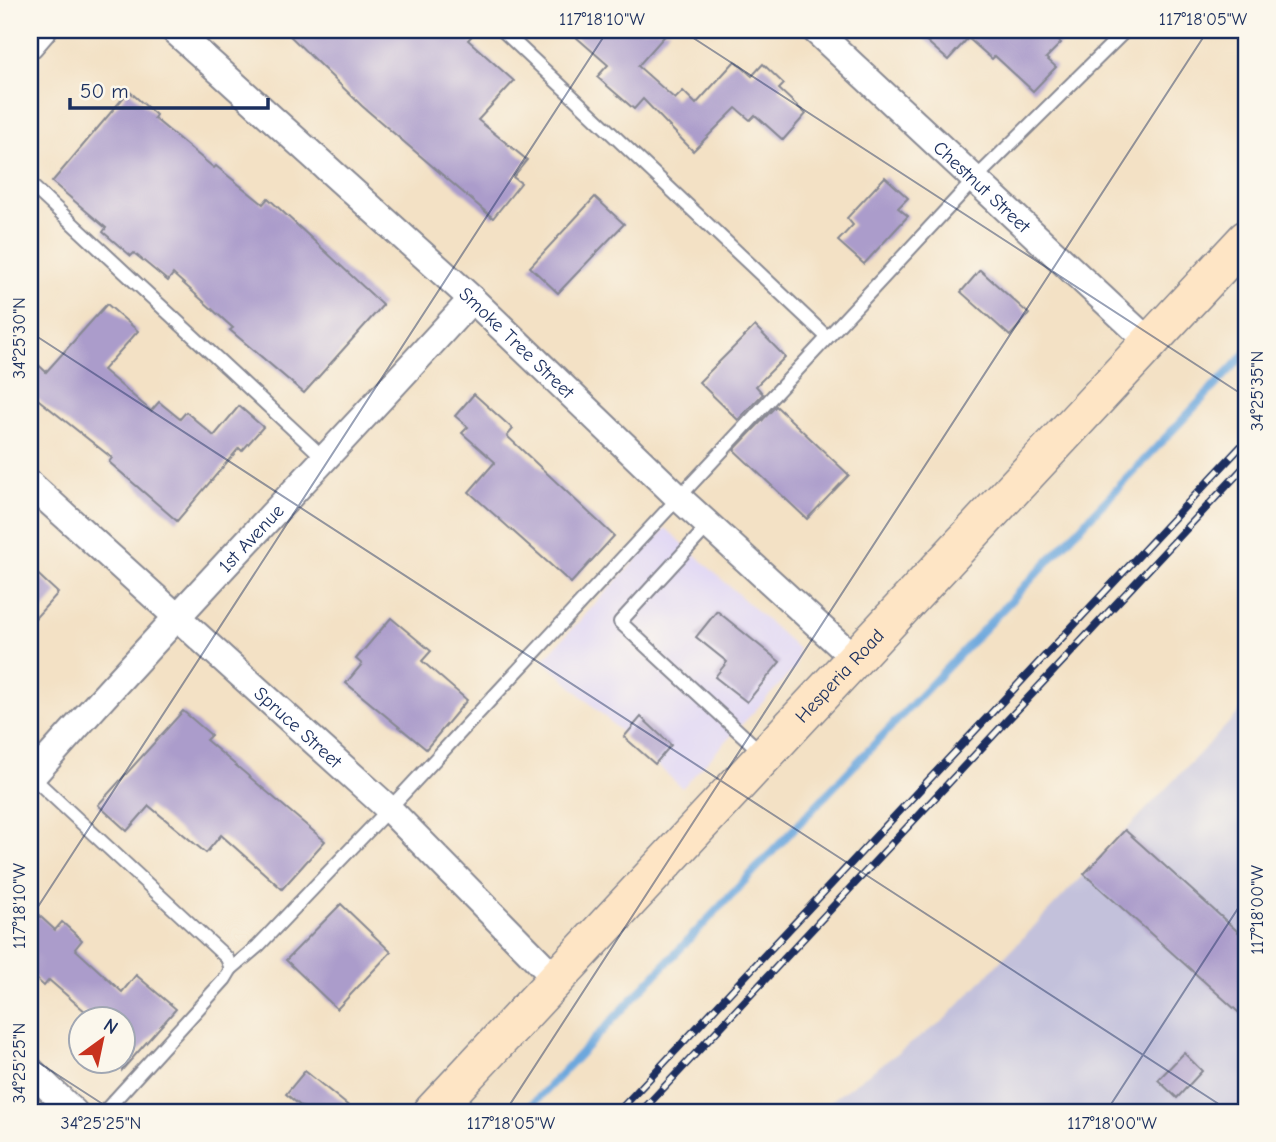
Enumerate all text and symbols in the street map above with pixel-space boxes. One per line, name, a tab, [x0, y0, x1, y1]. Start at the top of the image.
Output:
text: 117°18'10"W	[559, 9, 645, 30]
text: 117°18'05"W	[1159, 9, 1248, 30]
scale bar	[70, 66, 268, 110]
text: 50 m	[80, 79, 129, 103]
street label: Chestnut Street	[929, 137, 1035, 238]
street label: Smoke Tree Street	[454, 283, 579, 404]
text: 34°25'30"N	[9, 297, 30, 379]
text: 34°25'35"N	[1247, 351, 1268, 431]
street label: 1st Avenue	[214, 500, 289, 577]
street label: Hesperia Road	[791, 625, 889, 727]
street label: Spruce Street	[249, 682, 346, 773]
text: 117°18'10"W	[9, 863, 30, 949]
text: 117°18'00"W	[1247, 865, 1268, 955]
north arrow	[66, 1006, 136, 1076]
text: N	[100, 1014, 122, 1039]
text: 34°25'25"N	[9, 1023, 30, 1103]
text: 34°25'25"N	[61, 1113, 141, 1134]
text: 117°18'05"W	[467, 1113, 556, 1134]
text: 117°18'00"W	[1067, 1113, 1157, 1134]

